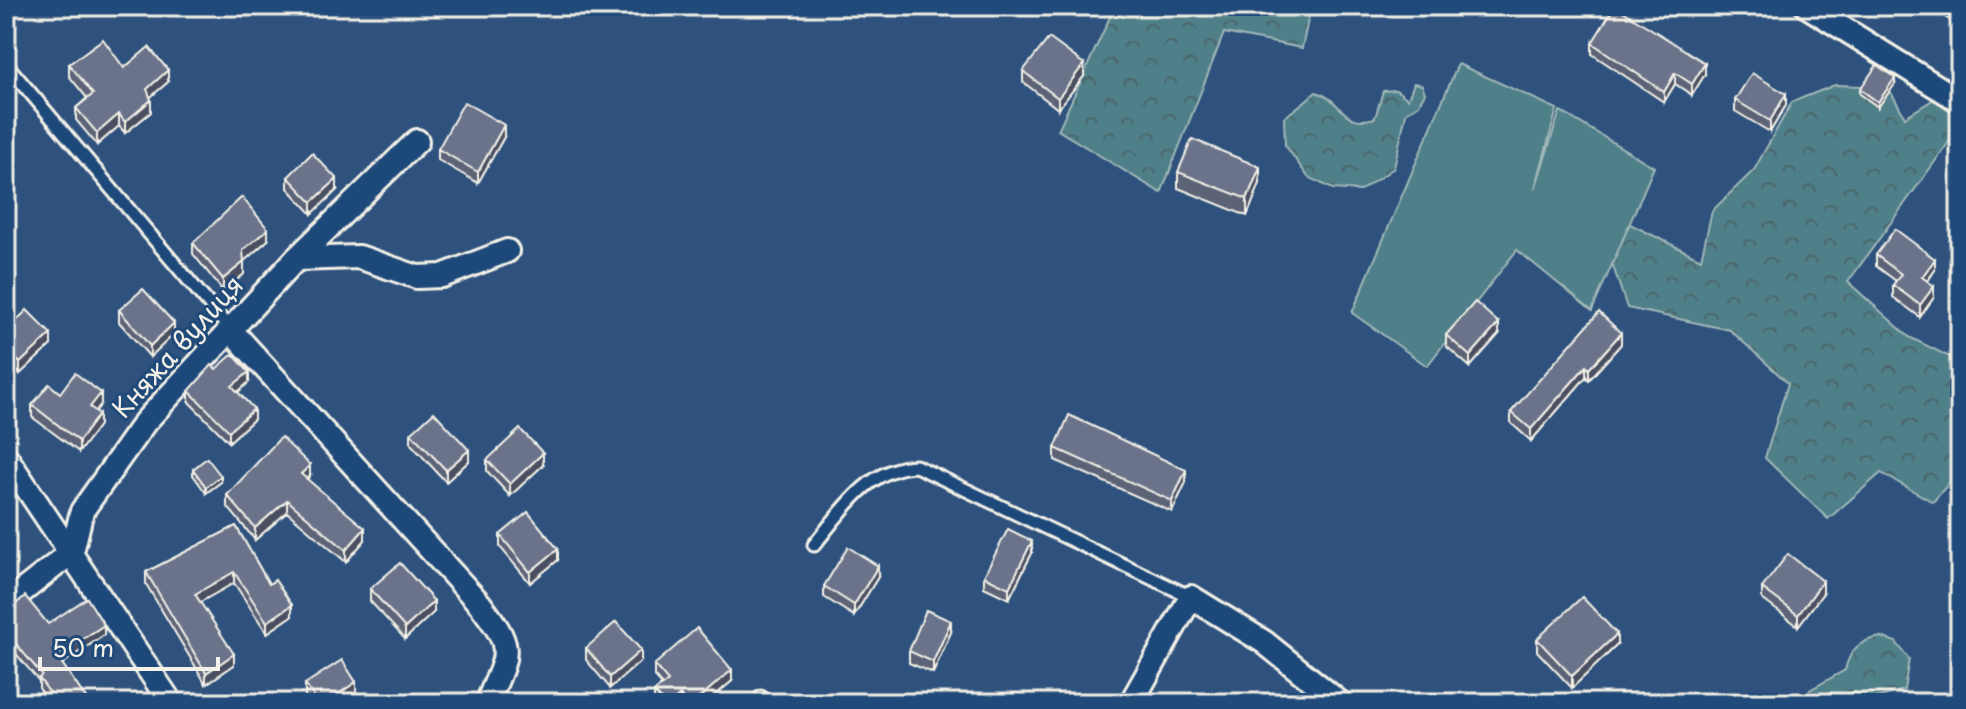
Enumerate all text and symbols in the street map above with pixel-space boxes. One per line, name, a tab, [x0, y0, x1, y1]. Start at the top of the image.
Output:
street label: Княжа вулиця	[102, 266, 252, 426]
scale bar	[40, 621, 218, 671]
text: 50 m	[52, 629, 114, 665]

